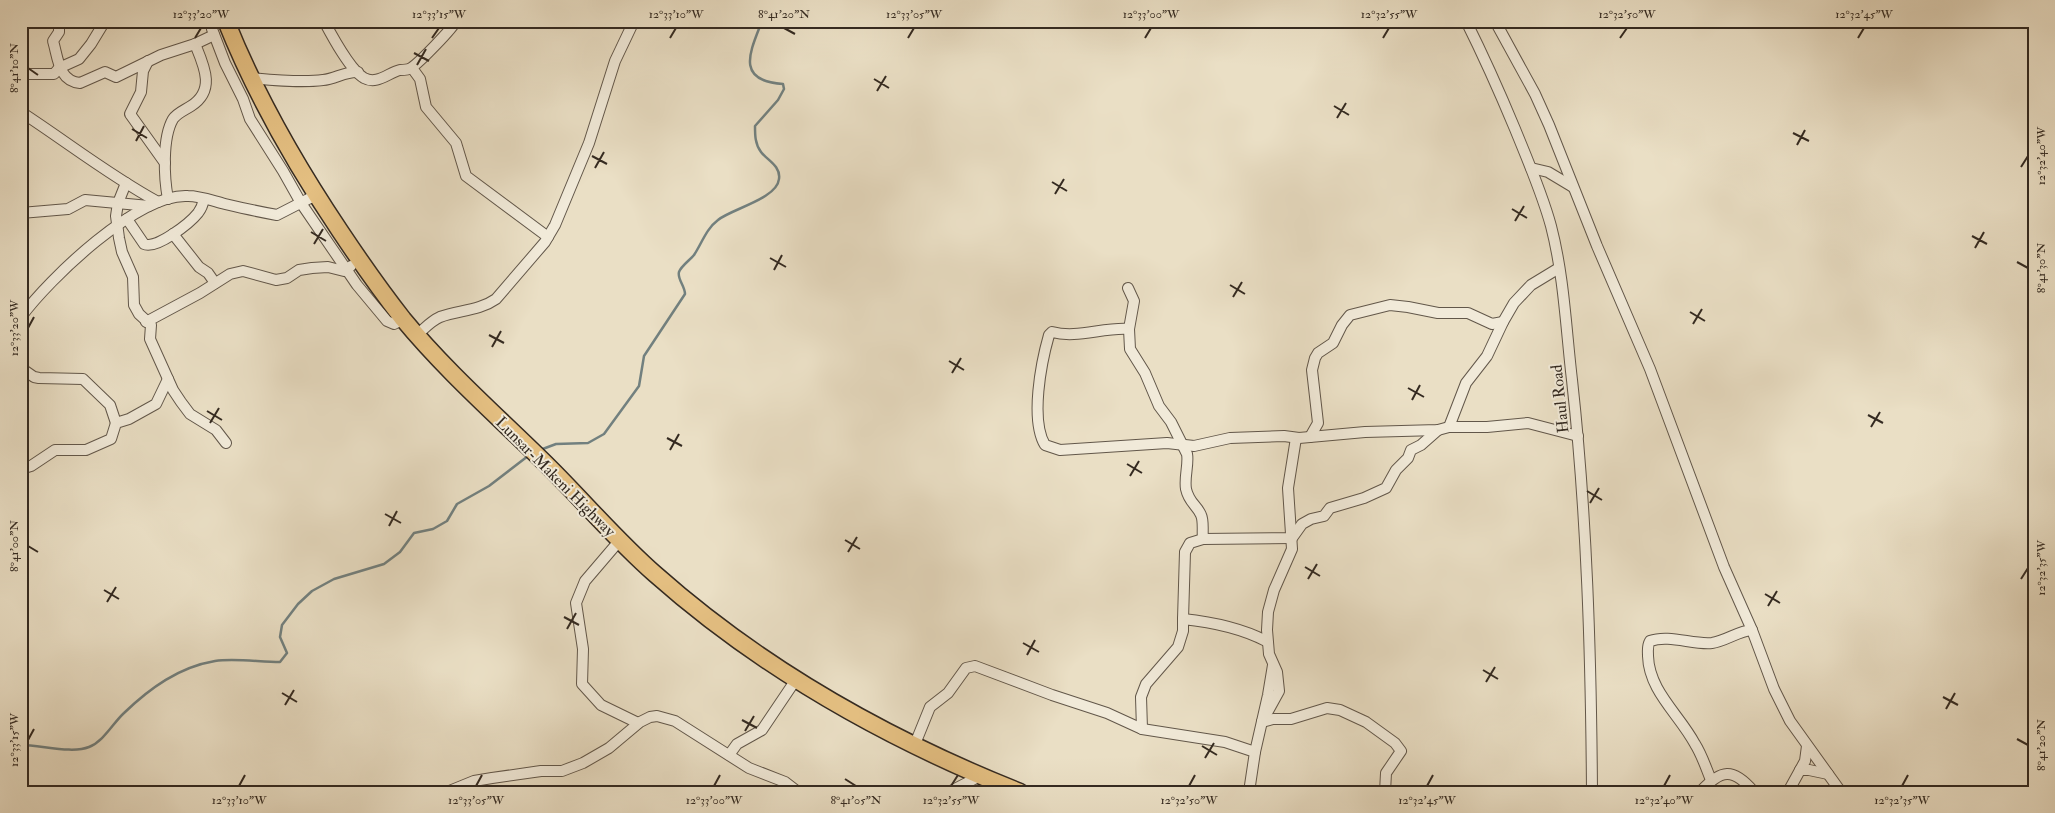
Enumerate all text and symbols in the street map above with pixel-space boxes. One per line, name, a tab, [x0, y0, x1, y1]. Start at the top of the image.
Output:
text: 12°33'20"W	[173, 7, 230, 22]
text: 12°33'15"W	[412, 7, 467, 22]
text: 12°33'10"W	[649, 7, 704, 22]
text: 8°41'20"N	[758, 7, 810, 22]
text: 12°33'05"W	[886, 7, 943, 22]
text: 12°33'00"W	[1123, 7, 1180, 22]
text: 12°32'55"W	[1361, 7, 1418, 22]
text: 12°32'50"W	[1598, 7, 1656, 22]
text: 12°32'45"W	[1835, 7, 1894, 22]
text: 8°41'10"N	[7, 43, 22, 93]
text: 12°32'40"W	[2034, 126, 2049, 185]
text: 8°41'30"N	[2034, 243, 2049, 293]
text: 12°33'20"W	[7, 299, 22, 356]
street label: Haul Road	[1546, 363, 1574, 434]
street label: Lunsar-Makeni Highway	[491, 413, 620, 542]
text: 8°41'00"N	[7, 520, 22, 572]
text: 12°32'35"W	[2034, 539, 2049, 596]
text: 12°33'15"W	[7, 712, 22, 767]
text: 8°41'20"N	[2034, 719, 2049, 771]
text: 12°33'10"W	[212, 793, 267, 808]
text: 12°33'05"W	[448, 793, 505, 808]
text: 12°33'00"W	[686, 793, 743, 808]
text: 8°41'05"N	[830, 793, 882, 808]
text: 12°32'55"W	[923, 793, 980, 808]
text: 12°32'50"W	[1160, 793, 1218, 808]
text: 12°32'45"W	[1398, 793, 1457, 808]
text: 12°32'40"W	[1635, 793, 1694, 808]
text: 12°32'35"W	[1874, 793, 1931, 808]

